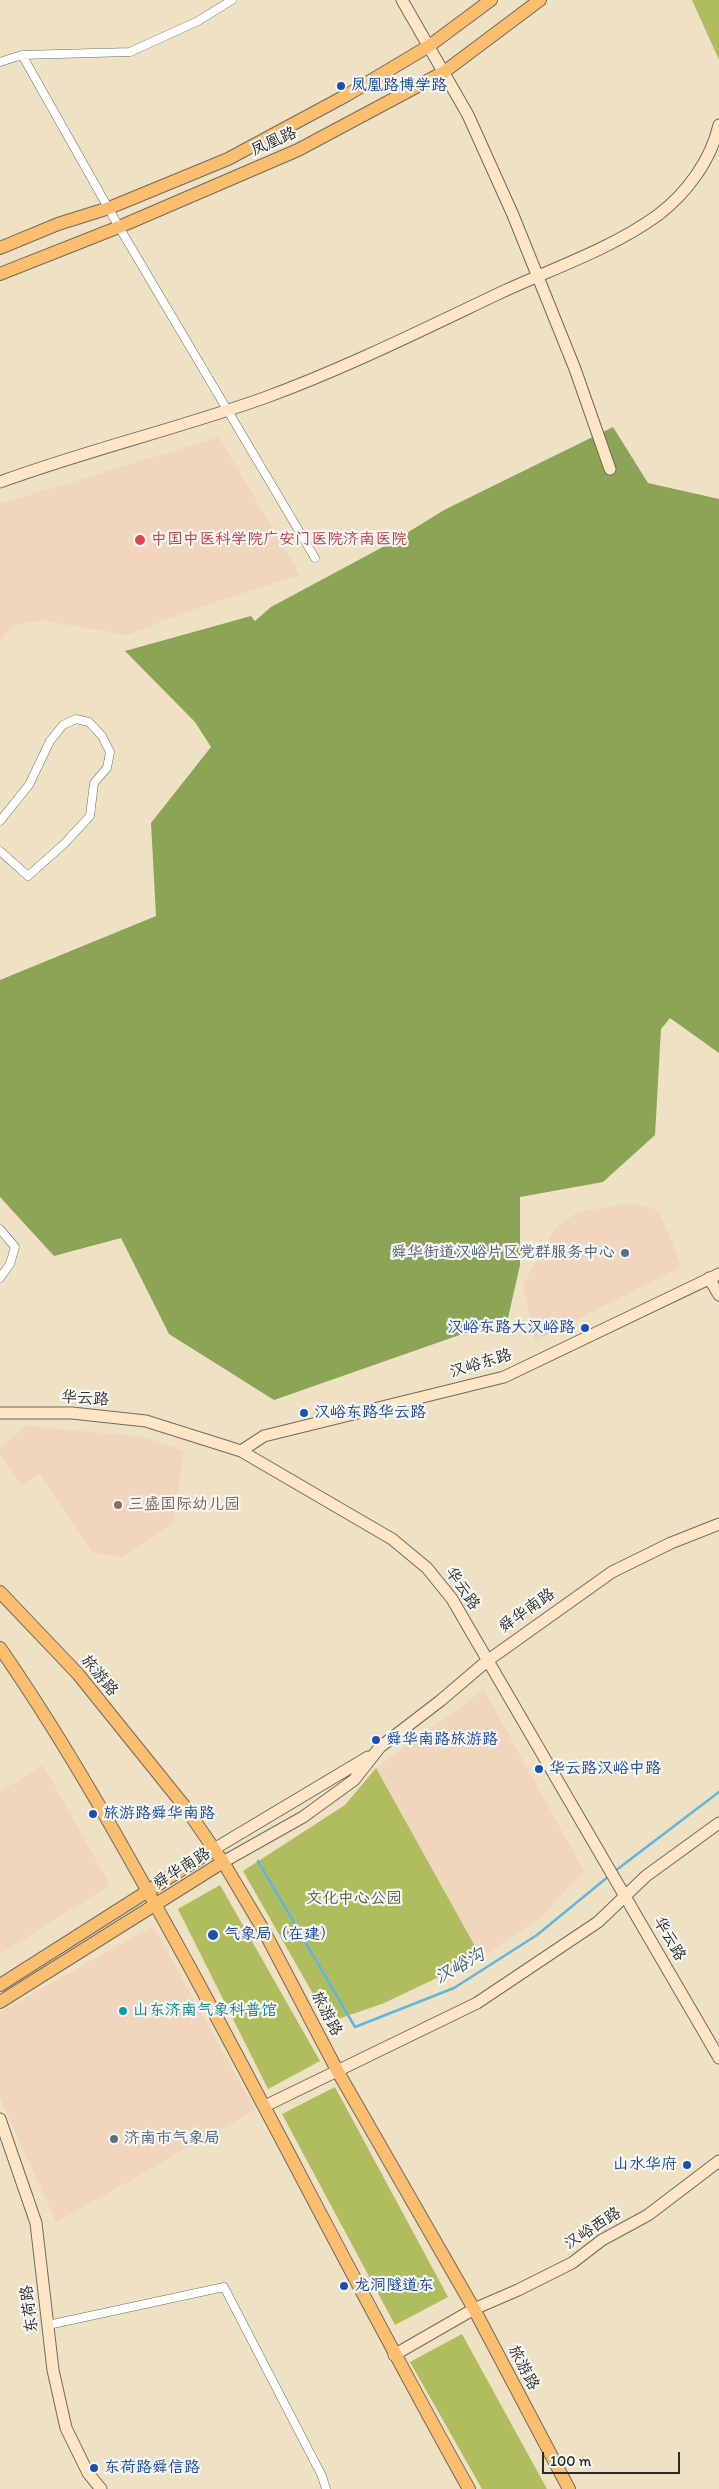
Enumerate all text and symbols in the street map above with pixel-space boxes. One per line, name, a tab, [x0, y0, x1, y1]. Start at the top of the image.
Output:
place label: 凤凰路博学路	[351, 76, 447, 96]
marker: 凤凰路博学路	[335, 80, 347, 92]
street label: 凤凰路	[248, 123, 300, 161]
place label: 中国中医科学院广安门医院济南医院	[151, 530, 407, 550]
marker: 中国中医科学院广安门医院济南医院	[133, 533, 147, 547]
place label: 舜华街道汉峪片区党群服务中心	[391, 1243, 615, 1263]
marker: 舜华街道汉峪片区党群服务中心	[619, 1247, 631, 1259]
place label: 汉峪东路大汉峪路	[447, 1318, 575, 1338]
marker: 汉峪东路大汉峪路	[579, 1322, 591, 1334]
street label: 汉峪东路	[448, 1345, 514, 1383]
street label: 华云路	[60, 1388, 110, 1410]
place label: 汉峪东路华云路	[314, 1403, 426, 1423]
marker: 汉峪东路华云路	[298, 1407, 310, 1419]
place label: 三盛国际幼儿园	[128, 1495, 240, 1515]
marker: 三盛国际幼儿园	[112, 1499, 124, 1511]
street label: 华云路	[441, 1564, 483, 1614]
street label: 舜华南路	[495, 1585, 559, 1637]
street label: 旅游路	[76, 1651, 122, 1701]
place label: 舜华南路旅游路	[386, 1730, 498, 1750]
marker: 舜华南路旅游路	[370, 1734, 382, 1746]
place label: 华云路汉峪中路	[549, 1759, 661, 1779]
marker: 华云路汉峪中路	[533, 1763, 545, 1775]
place label: 旅游路舜华南路	[103, 1804, 215, 1824]
marker: 旅游路舜华南路	[87, 1808, 99, 1820]
street label: 舜华南路	[150, 1844, 214, 1894]
park label: 文化中心公园	[306, 1889, 402, 1909]
street label: 华云路	[649, 1913, 689, 1965]
place label: 气象局（在建）	[224, 1925, 336, 1945]
marker: 气象局（在建）	[206, 1928, 220, 1942]
water label: 汉峪沟	[431, 1944, 489, 1990]
street label: 旅游路	[306, 1988, 346, 2040]
place label: 山东济南气象科普馆	[133, 2001, 277, 2021]
marker: 山东济南气象科普馆	[117, 2005, 129, 2017]
place label: 济南市气象局	[124, 2129, 220, 2149]
marker: 济南市气象局	[108, 2133, 120, 2145]
place label: 山水华府	[613, 2155, 677, 2175]
marker: 山水华府	[681, 2159, 693, 2171]
street label: 汉峪西路	[561, 2204, 625, 2254]
place label: 龙洞隧道东	[354, 2276, 434, 2296]
marker: 龙洞隧道东	[338, 2280, 350, 2292]
street label: 东荷路	[18, 2284, 42, 2334]
street label: 旅游路	[503, 2342, 543, 2394]
scale bar	[544, 2442, 682, 2474]
text: 100 m	[550, 2452, 591, 2470]
place label: 东荷路舜信路	[104, 2458, 200, 2478]
marker: 东荷路舜信路	[88, 2462, 100, 2474]

